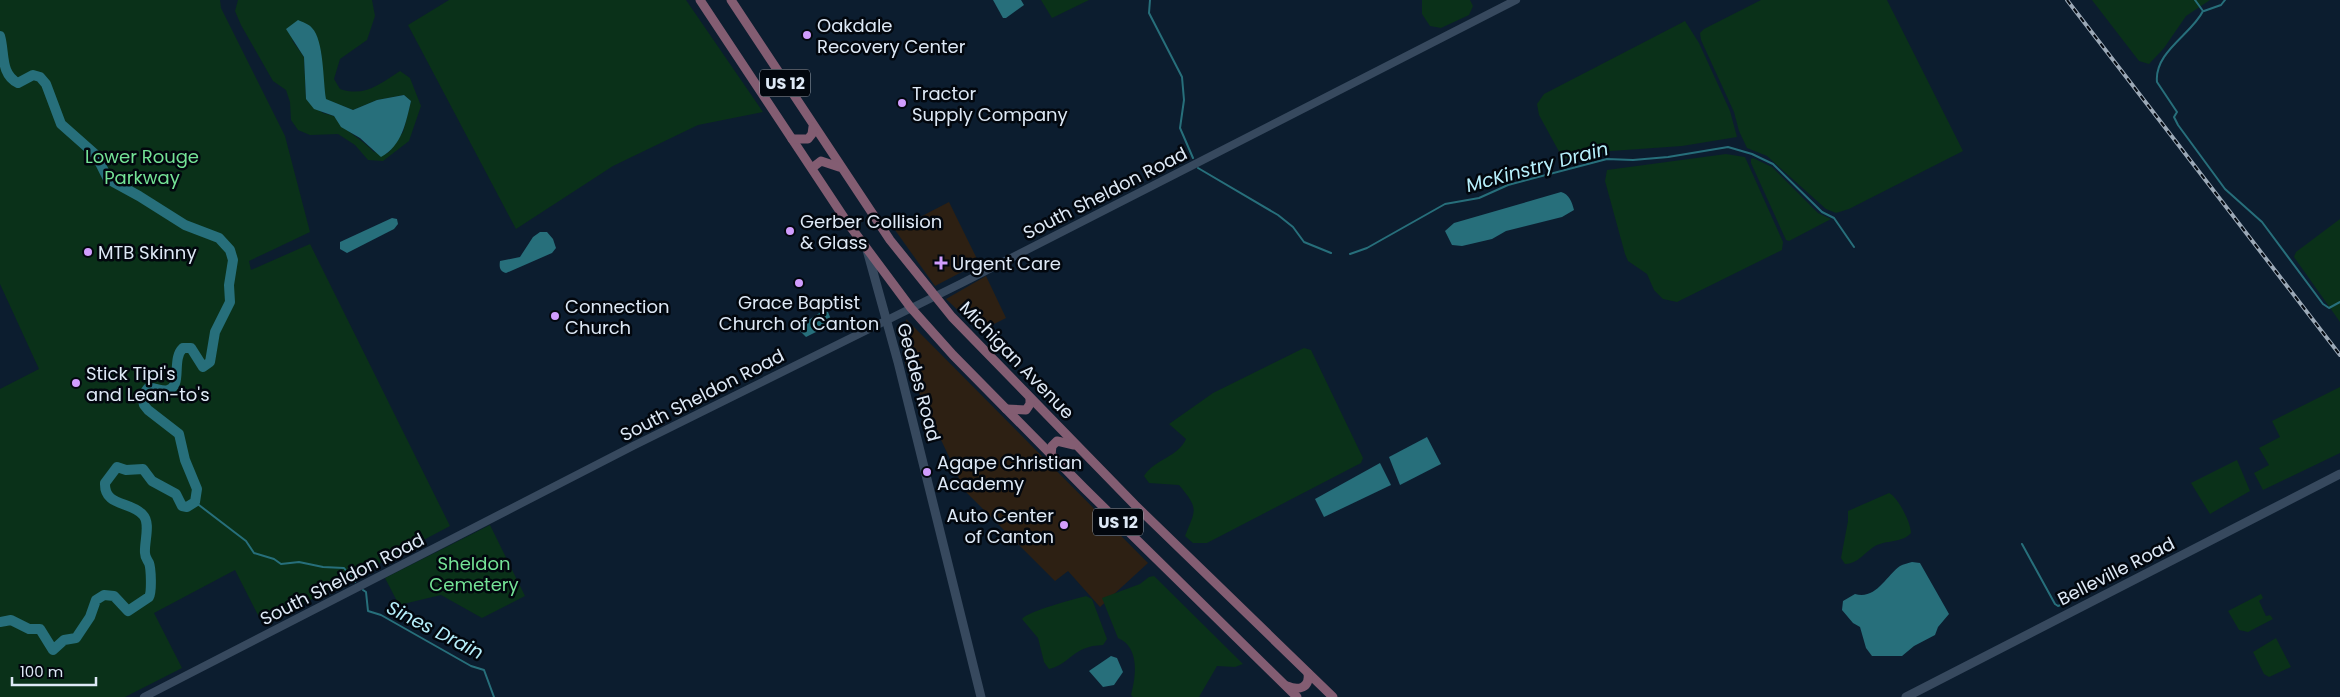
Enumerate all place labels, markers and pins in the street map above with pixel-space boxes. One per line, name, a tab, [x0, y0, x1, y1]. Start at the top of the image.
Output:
place label: Oakdale Recovery Center	[817, 13, 966, 59]
marker: Oakdale Recovery Center	[801, 29, 813, 41]
place label: Tractor Supply Company	[912, 81, 1068, 127]
marker: Tractor Supply Company	[896, 97, 908, 109]
place label: Gerber Collision & Glass	[800, 209, 942, 255]
marker: Gerber Collision & Glass	[784, 225, 796, 237]
place label: MTB Skinny	[98, 240, 197, 265]
marker: MTB Skinny	[82, 246, 94, 258]
place label: Urgent Care	[952, 251, 1061, 276]
marker: Urgent Care	[934, 256, 948, 270]
marker: Grace Baptist Church of Canton	[793, 277, 805, 289]
place label: Grace Baptist Church of Canton	[719, 290, 879, 336]
place label: Connection Church	[565, 294, 670, 340]
marker: Connection Church	[549, 310, 561, 322]
place label: Stick Tipi's and Lean-to's	[86, 361, 210, 407]
marker: Stick Tipi's and Lean-to's	[70, 377, 82, 389]
place label: Agape Christian Academy	[937, 450, 1082, 496]
marker: Agape Christian Academy	[921, 466, 933, 478]
place label: Auto Center of Canton	[946, 503, 1054, 549]
marker: Auto Center of Canton	[1058, 519, 1070, 531]

